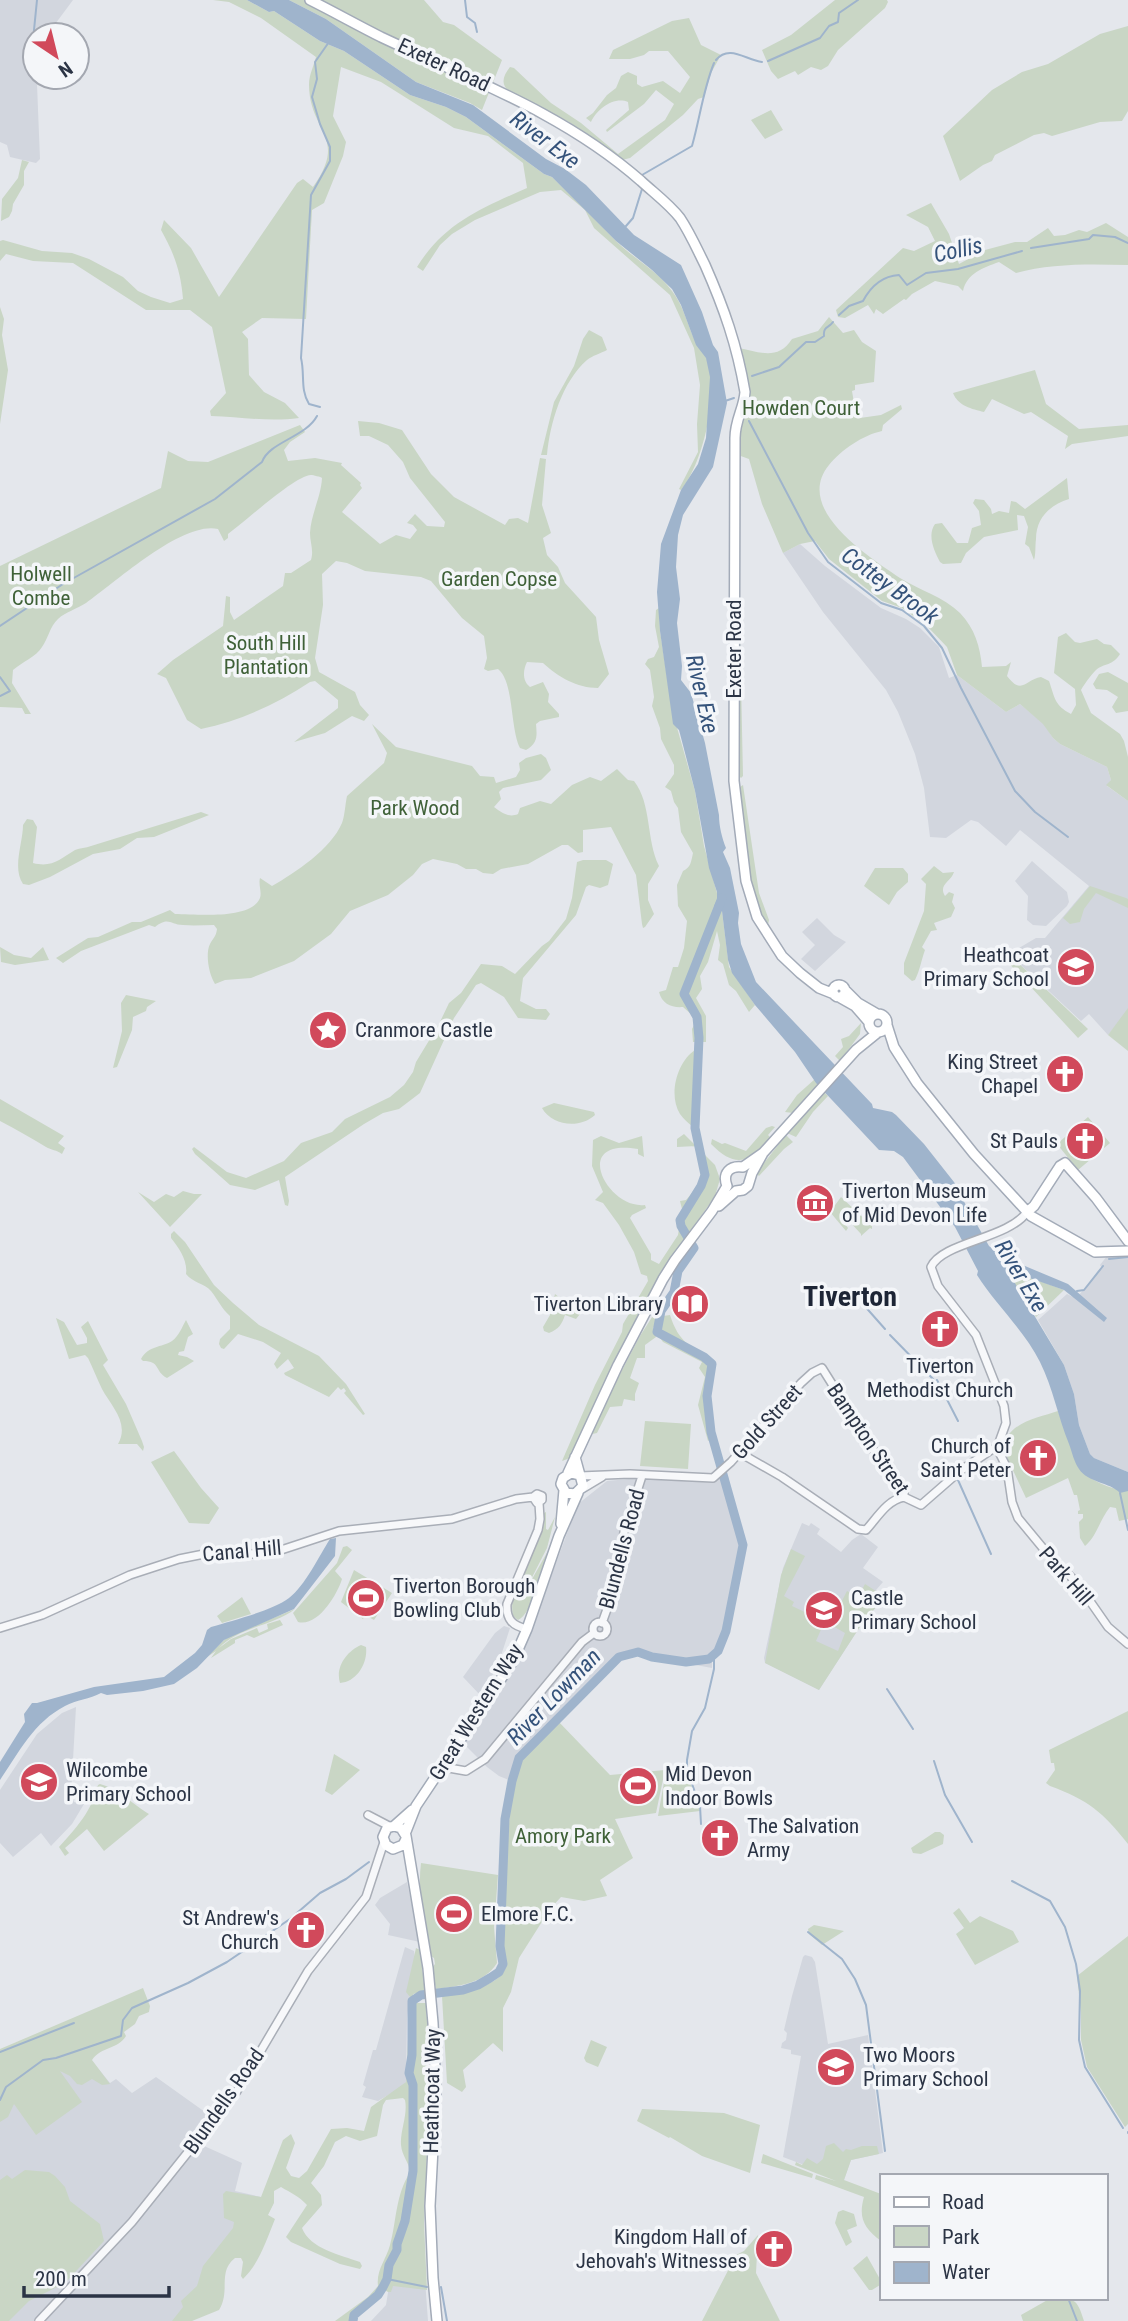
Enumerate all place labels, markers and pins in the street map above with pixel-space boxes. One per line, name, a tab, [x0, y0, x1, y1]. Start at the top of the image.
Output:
place label: Heathcoat Primary School	[923, 943, 1049, 991]
school or university icon: Heathcoat Primary School	[1055, 946, 1097, 988]
place icon: Cranmore Castle	[307, 1009, 349, 1051]
place label: Cranmore Castle	[355, 1018, 493, 1042]
place label: King Street Chapel	[947, 1050, 1038, 1098]
church icon: King Street Chapel	[1044, 1053, 1086, 1095]
church icon: St Pauls	[1064, 1120, 1106, 1162]
place label: St Pauls	[990, 1129, 1058, 1153]
place label: Tiverton Museum of Mid Devon Life	[842, 1179, 987, 1227]
museum icon: Tiverton Museum of Mid Devon Life	[794, 1182, 836, 1224]
library icon: Tiverton Library	[669, 1283, 711, 1325]
place label: Tiverton Library	[534, 1292, 663, 1316]
church icon: Tiverton Methodist Church	[919, 1308, 961, 1350]
place label: Tiverton Methodist Church	[867, 1354, 1013, 1402]
place label: Church of Saint Peter	[920, 1434, 1011, 1482]
church icon: Church of Saint Peter	[1017, 1437, 1059, 1479]
place label: Tiverton Borough Bowling Club	[393, 1574, 535, 1622]
sports icon: Tiverton Borough Bowling Club	[345, 1577, 387, 1619]
place label: Castle Primary School	[851, 1586, 977, 1634]
school or university icon: Castle Primary School	[803, 1589, 845, 1631]
place label: Wilcombe Primary School	[66, 1758, 192, 1806]
school or university icon: Wilcombe Primary School	[18, 1761, 60, 1803]
place label: Mid Devon Indoor Bowls	[665, 1762, 773, 1810]
sports icon: Mid Devon Indoor Bowls	[617, 1765, 659, 1807]
place label: The Salvation Army	[747, 1814, 859, 1862]
church icon: The Salvation Army	[699, 1817, 741, 1859]
sports icon: Elmore F.C.	[433, 1893, 475, 1935]
place label: Elmore F.C.	[481, 1902, 574, 1926]
place label: St Andrew's Church	[182, 1906, 279, 1954]
church icon: St Andrew's Church	[285, 1909, 327, 1951]
place label: Two Moors Primary School	[863, 2043, 989, 2091]
school or university icon: Two Moors Primary School	[815, 2046, 857, 2088]
place label: Kingdom Hall of Jehovah's Witnesses	[576, 2225, 747, 2273]
church icon: Kingdom Hall of Jehovah's Witnesses	[753, 2228, 795, 2270]

